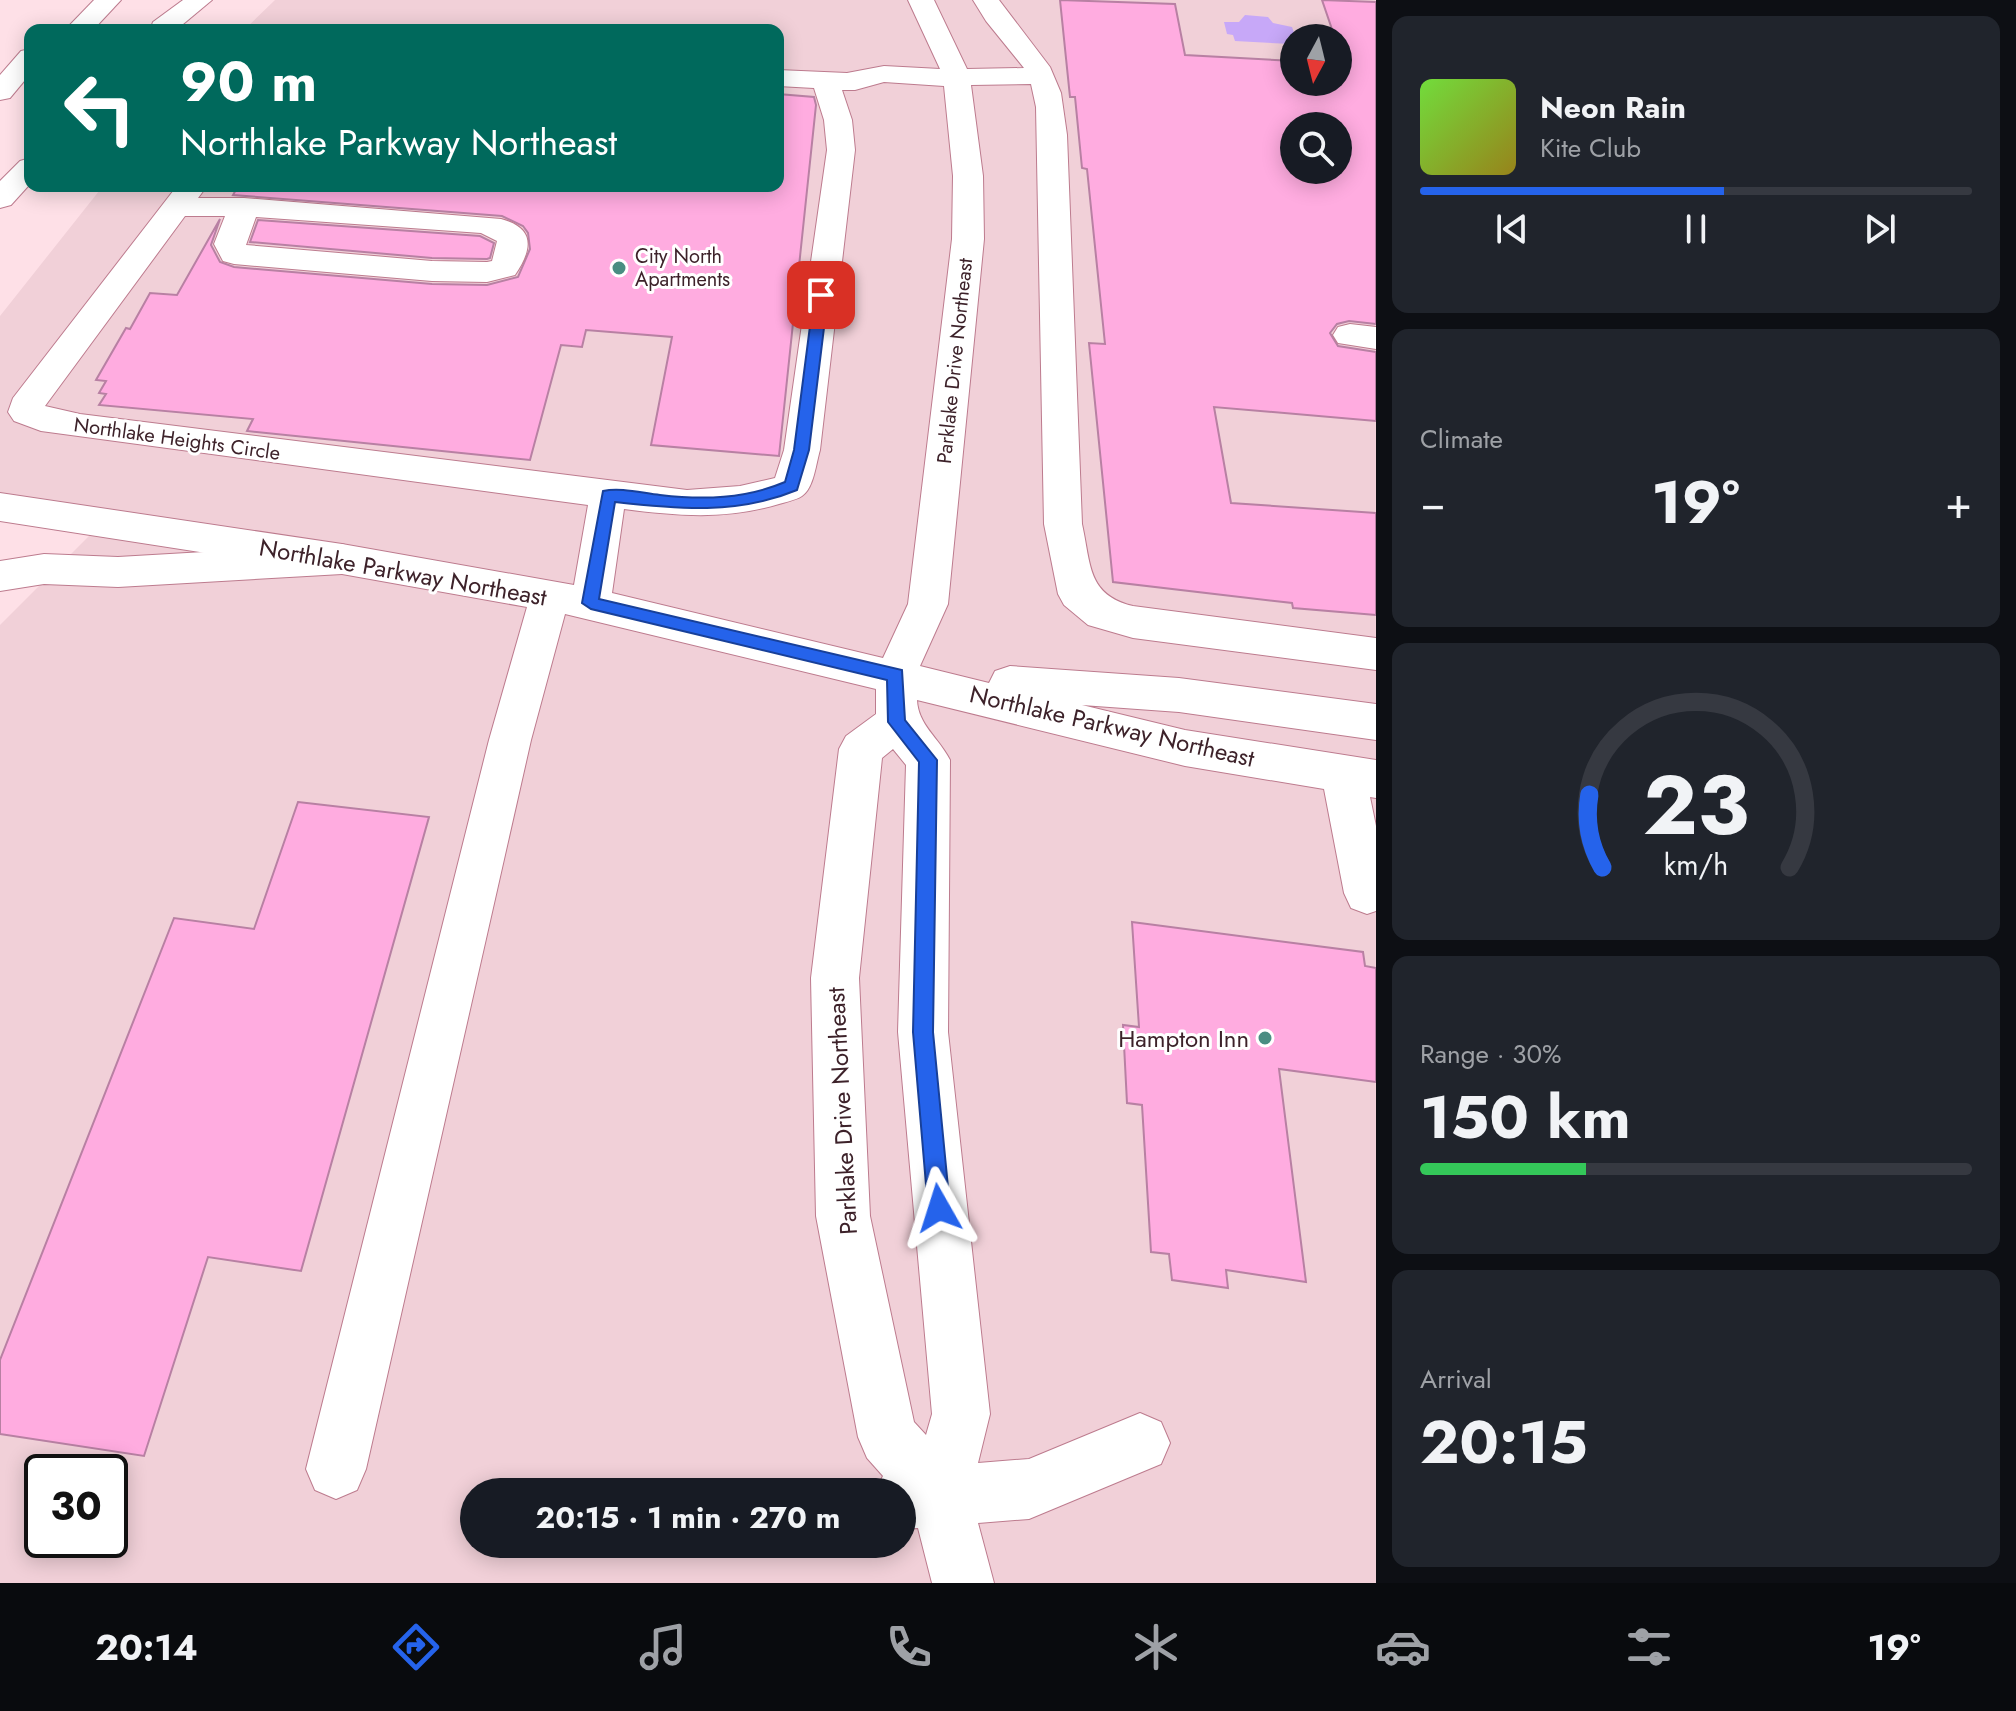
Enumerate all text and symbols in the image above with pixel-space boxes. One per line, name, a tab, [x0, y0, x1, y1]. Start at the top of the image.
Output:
north arrow	[1280, 24, 1352, 96]
map controls	[1280, 24, 1352, 184]
text: 90 m	[180, 41, 317, 122]
icon: left	[48, 56, 152, 160]
text: Neon Rain	[1540, 86, 1686, 129]
button: search	[1280, 112, 1352, 184]
text: Northlake Parkway Northeast	[180, 116, 617, 168]
text: Kite Club	[1540, 129, 1641, 167]
icon: previous	[1490, 207, 1534, 251]
icon: pause	[1674, 207, 1718, 251]
icon: next	[1858, 207, 1902, 251]
place label: City North Apartments	[635, 242, 730, 294]
street label: Parklake Drive Northeast	[930, 257, 980, 465]
marker: City North Apartments	[610, 259, 628, 277]
pin	[787, 261, 855, 329]
icon: arrive	[799, 273, 843, 317]
street label: Northlake Heights Circle	[72, 410, 282, 468]
text: Climate	[1420, 420, 1503, 458]
text: 19°	[1651, 459, 1740, 546]
text: −	[1420, 471, 1446, 535]
text: +	[1945, 471, 1972, 535]
street label: Northlake Parkway Northeast	[256, 529, 550, 615]
street label: Northlake Parkway Northeast	[966, 676, 1258, 776]
text: 23	[1643, 744, 1749, 864]
text: km/h	[1664, 844, 1728, 886]
street label: Parklake Drive Northeast	[818, 986, 866, 1236]
place label: Hampton Inn	[1118, 1021, 1249, 1056]
marker: Hampton Inn	[1256, 1029, 1274, 1047]
text: Range · 30%	[1420, 1035, 1562, 1073]
text: 150 km	[1420, 1074, 1631, 1161]
position arrow	[897, 1166, 981, 1250]
text: Arrival	[1420, 1360, 1492, 1398]
text: 20:15	[1420, 1399, 1588, 1486]
speed limit sign: 30	[24, 1454, 128, 1558]
text: 20:15 · 1 min · 270 m	[536, 1496, 840, 1539]
icon: directions	[388, 1619, 444, 1675]
icon: music	[635, 1619, 691, 1675]
icon: phone	[881, 1619, 937, 1675]
icon: climate	[1128, 1619, 1184, 1675]
icon: car	[1375, 1619, 1431, 1675]
icon: filters	[1621, 1619, 1677, 1675]
text: 20:14	[95, 1621, 198, 1673]
text: 19°	[1868, 1621, 1921, 1673]

